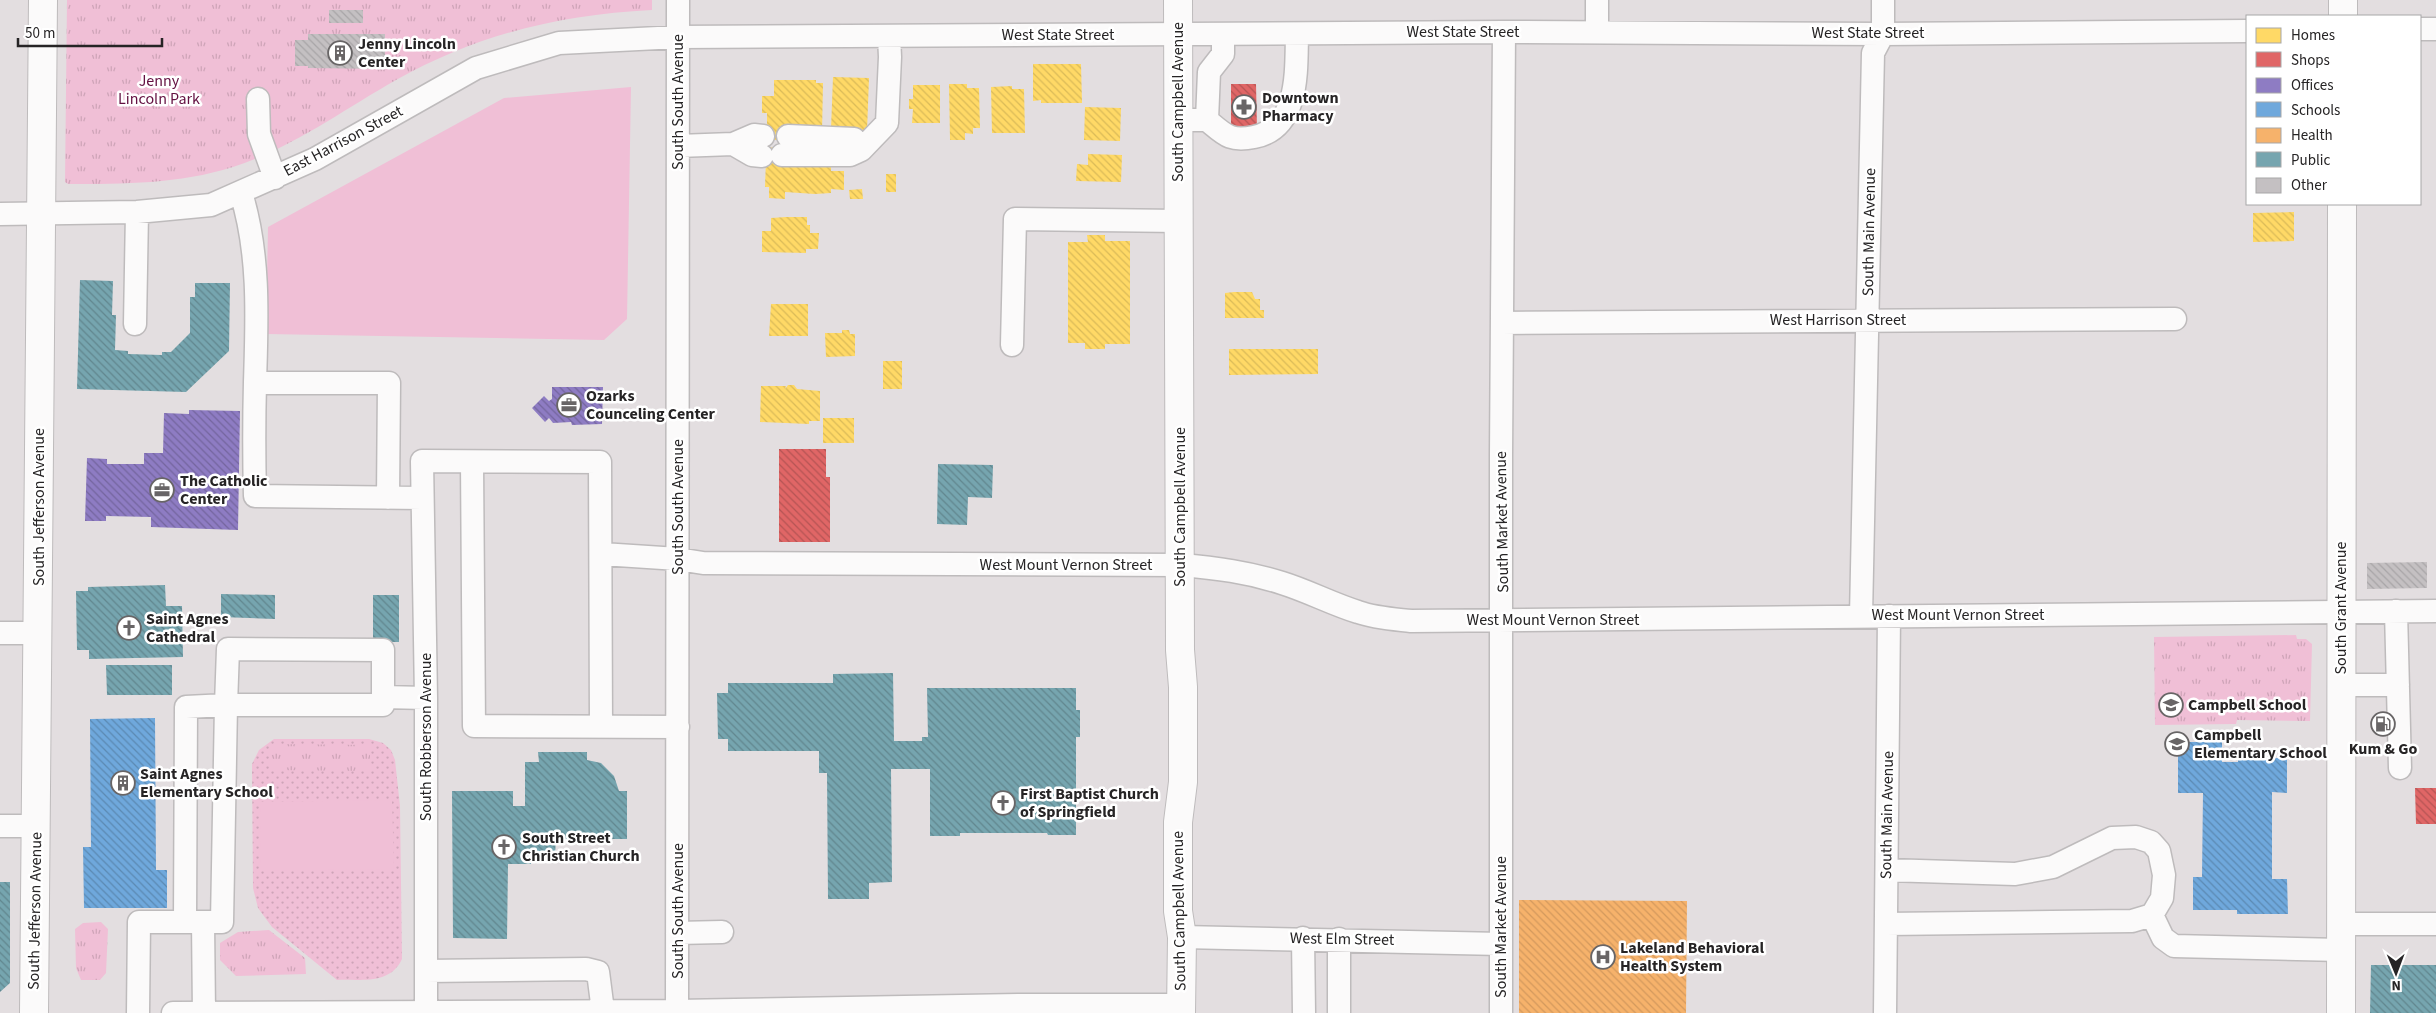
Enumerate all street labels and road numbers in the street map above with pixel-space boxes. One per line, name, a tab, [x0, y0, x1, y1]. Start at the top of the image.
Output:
street label: West State Street	[1407, 21, 1520, 43]
street label: South Campbell Avenue	[1167, 22, 1189, 182]
street label: West State Street	[1812, 22, 1925, 44]
street label: West State Street	[1002, 24, 1115, 46]
street label: South South Avenue	[667, 34, 689, 170]
street label: East Harrison Street	[279, 100, 407, 182]
street label: South Main Avenue	[1857, 168, 1881, 296]
street label: West Harrison Street	[1770, 309, 1907, 331]
street label: South Campbell Avenue	[1169, 427, 1191, 587]
street label: South Jefferson Avenue	[28, 428, 50, 586]
street label: South South Avenue	[667, 439, 689, 575]
street label: South Market Avenue	[1490, 451, 1514, 593]
street label: South Grant Avenue	[2330, 541, 2352, 675]
street label: West Mount Vernon Street	[980, 554, 1153, 576]
street label: West Mount Vernon Street	[1872, 604, 2045, 626]
street label: West Mount Vernon Street	[1467, 609, 1640, 631]
street label: South Robberson Avenue	[415, 653, 437, 821]
street label: South Main Avenue	[1875, 751, 1899, 879]
street label: South Campbell Avenue	[1167, 831, 1191, 991]
street label: South Jefferson Avenue	[23, 832, 47, 990]
street label: South South Avenue	[667, 843, 689, 979]
street label: South Market Avenue	[1490, 856, 1512, 998]
street label: West Elm Street	[1290, 927, 1395, 951]

